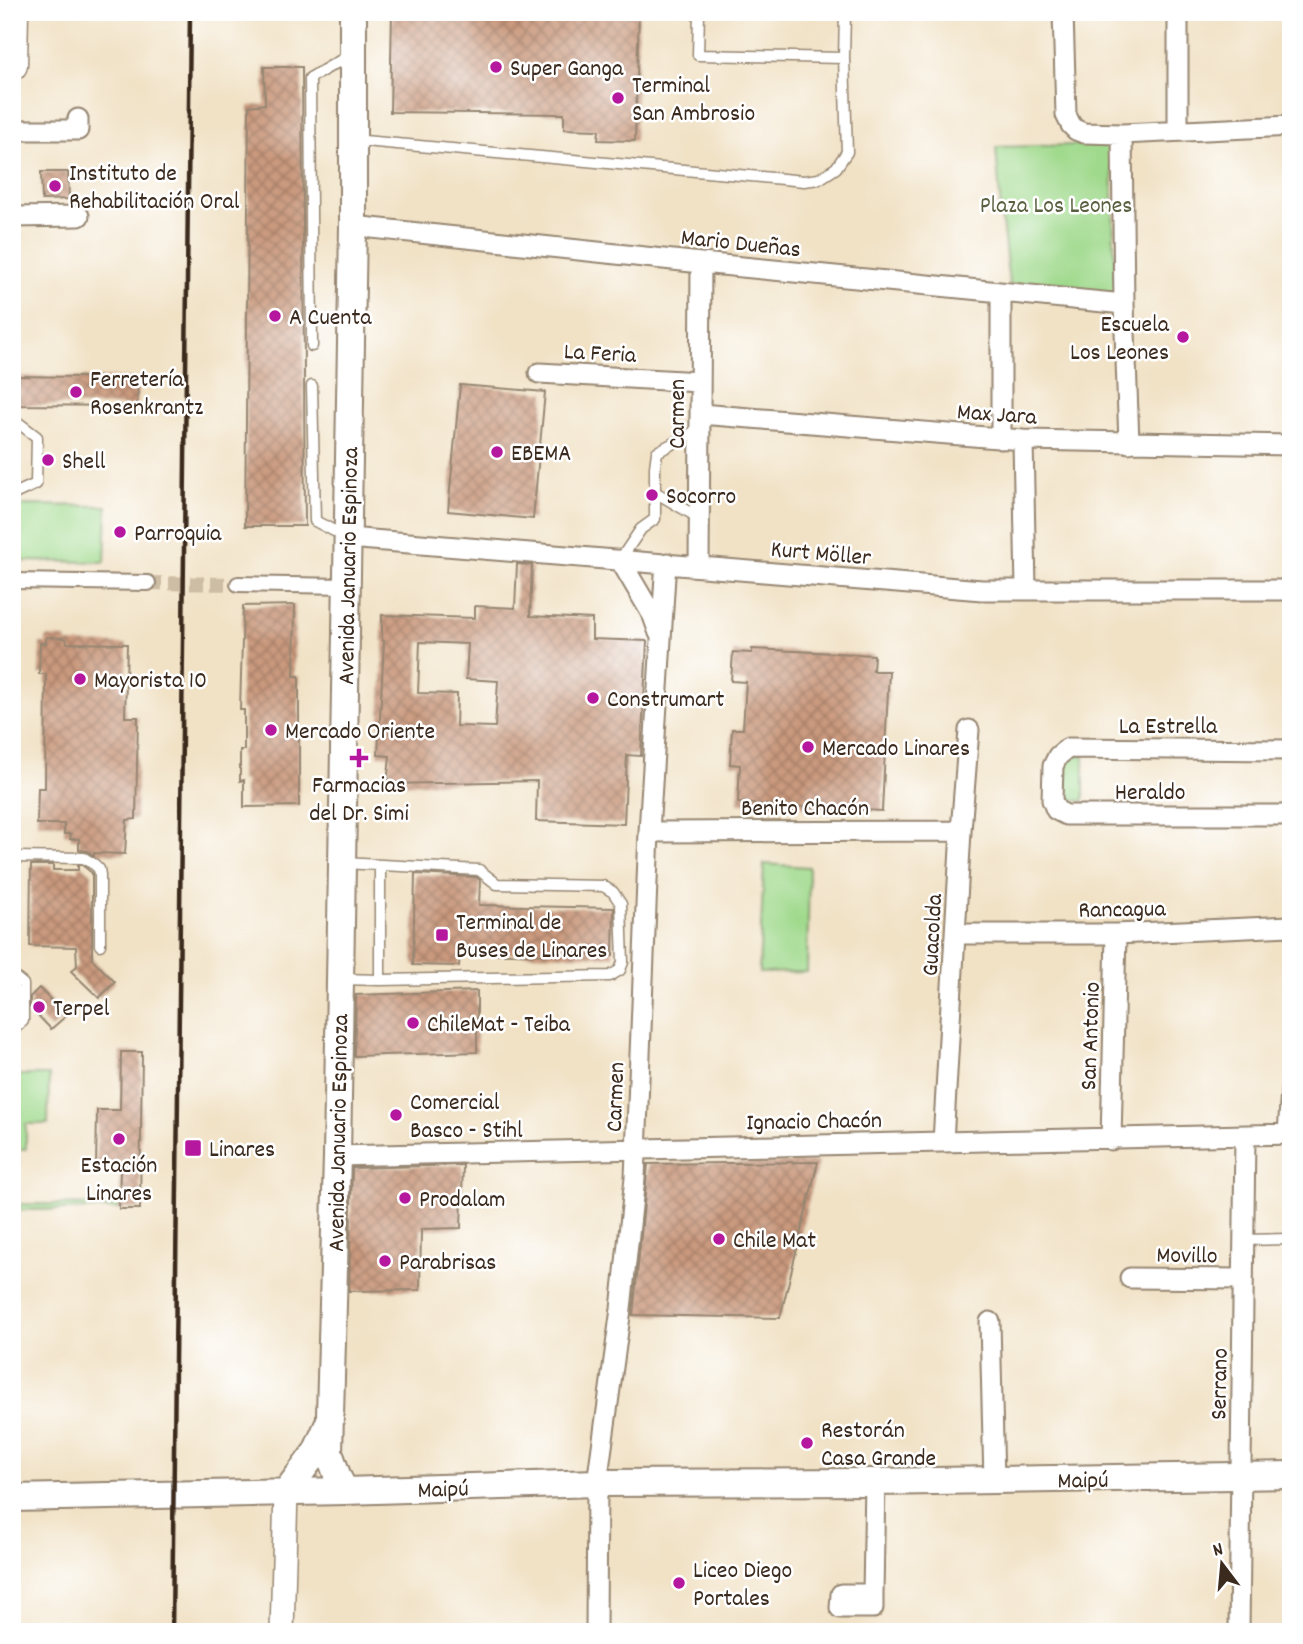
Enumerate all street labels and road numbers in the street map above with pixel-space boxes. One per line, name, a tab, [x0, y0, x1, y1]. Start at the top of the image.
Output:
street label: Mario Dueñas	[679, 222, 802, 268]
street label: La Feria	[563, 336, 638, 374]
street label: Carmen	[662, 379, 696, 449]
street label: Max Jara	[956, 396, 1039, 436]
street label: Avenida Januario Espinoza	[331, 446, 369, 685]
street label: Kurt Möller	[769, 534, 872, 576]
street label: La Estrella	[1119, 711, 1218, 745]
street label: Heraldo	[1115, 777, 1185, 811]
street label: Benito Chacón	[741, 793, 869, 827]
street label: Guacolda	[915, 892, 953, 977]
street label: Rancagua	[1078, 893, 1167, 929]
street label: San Antonio	[1073, 981, 1111, 1091]
street label: Avenida Januario Espinoza	[321, 1013, 359, 1252]
street label: Carmen	[599, 1061, 635, 1133]
street label: Ignacio Chacón	[746, 1105, 882, 1141]
street label: Movillo	[1156, 1239, 1218, 1275]
street label: Serrano	[1203, 1348, 1239, 1420]
street label: Maipú	[1057, 1465, 1109, 1499]
street label: Maipú	[417, 1473, 469, 1509]

